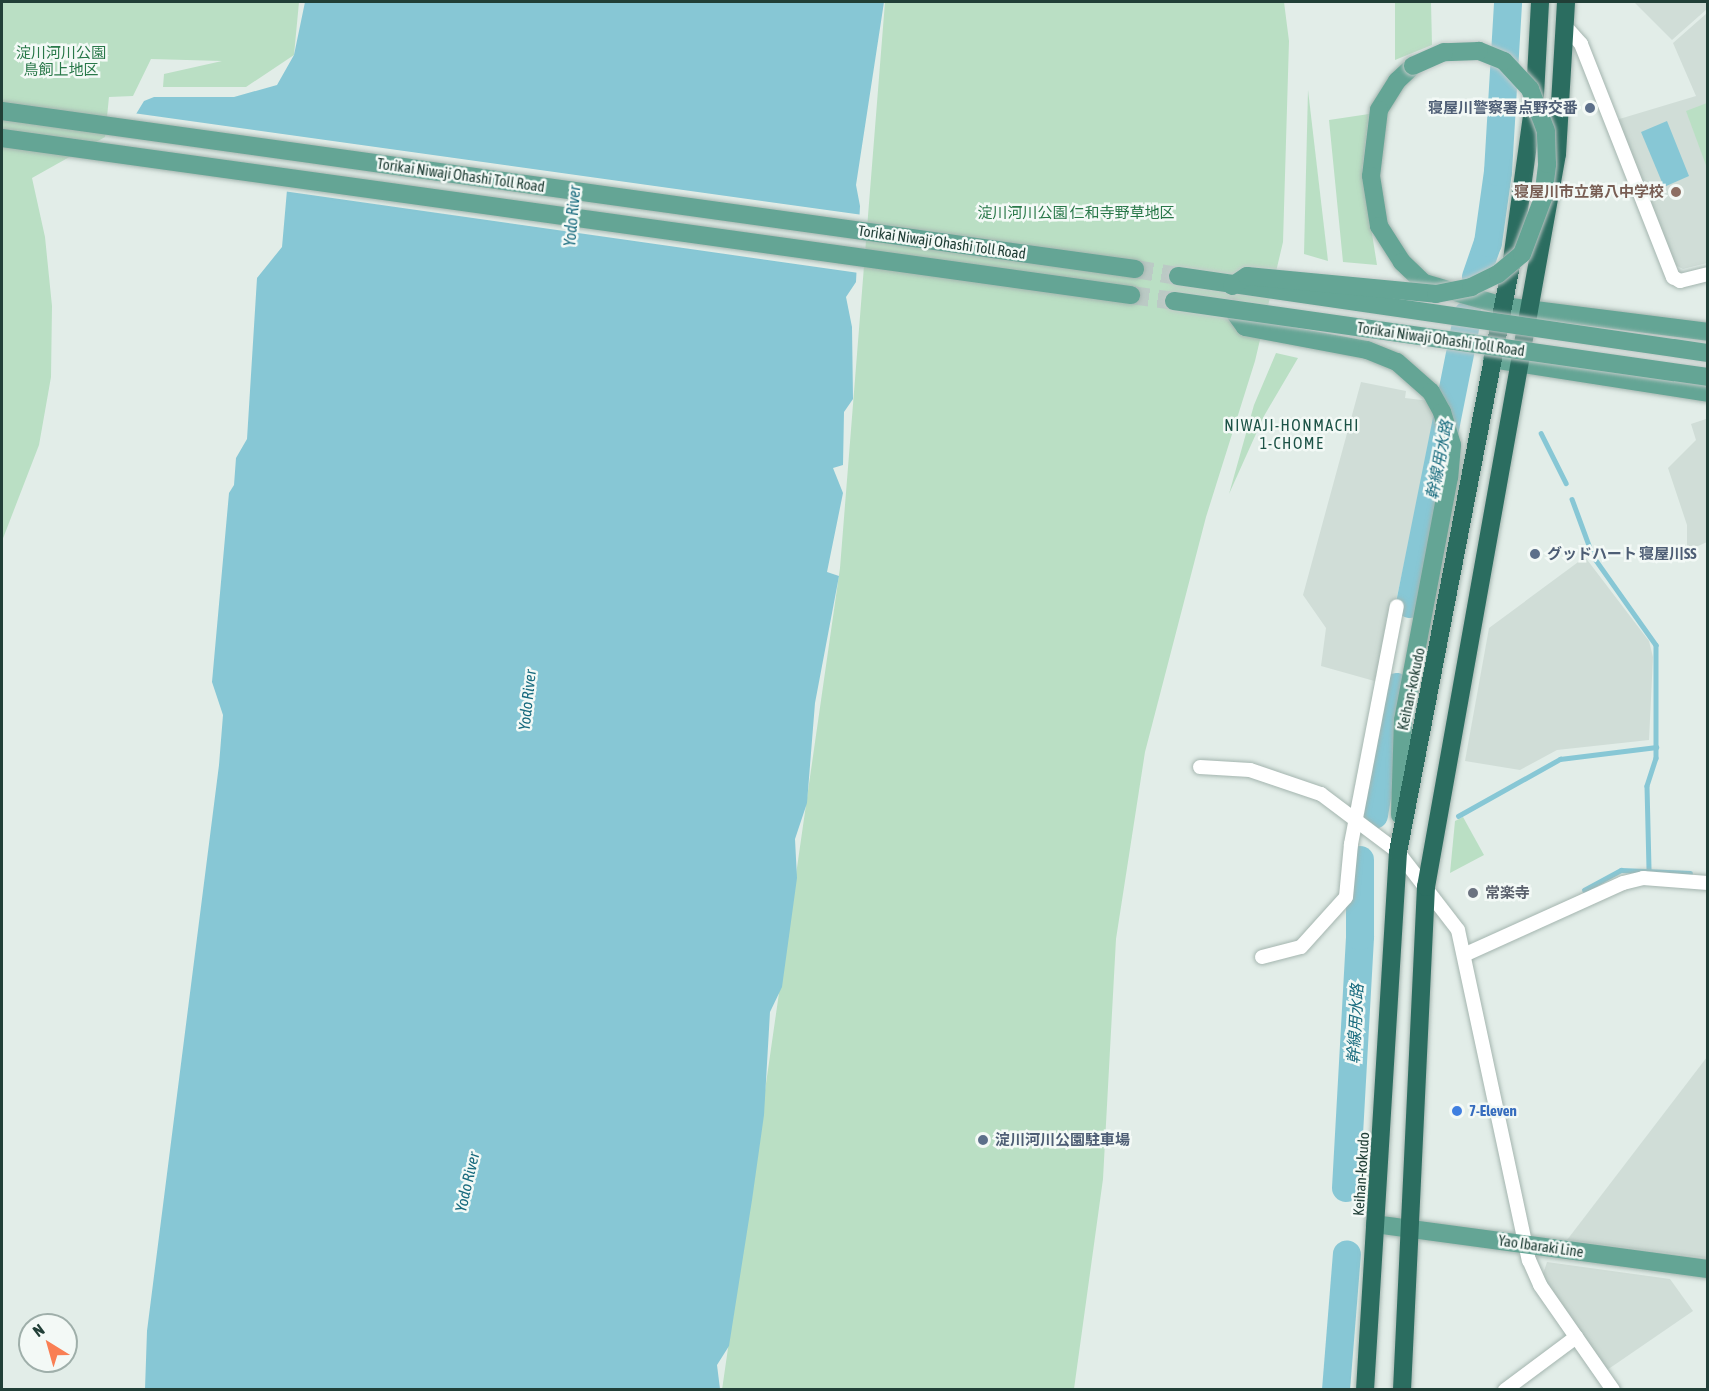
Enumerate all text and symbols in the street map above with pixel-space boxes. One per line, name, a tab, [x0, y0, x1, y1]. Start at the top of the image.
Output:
park label: 淀川河川公園 鳥飼上地区	[16, 43, 106, 78]
place label: 寝屋川警察署点野交番	[1428, 99, 1578, 117]
marker: 寝屋川警察署点野交番	[1583, 101, 1597, 115]
street label: Torikai Niwaji Ohashi Toll Road	[376, 154, 546, 196]
place label: 寝屋川市立第八中学校	[1514, 183, 1664, 201]
water label: Yodo River	[560, 185, 584, 247]
marker: 寝屋川市立第八中学校	[1669, 185, 1683, 199]
park label: 淀川河川公園 仁和寺野草地区	[977, 204, 1175, 222]
street label: Torikai Niwaji Ohashi Toll Road	[857, 221, 1027, 263]
street label: Torikai Niwaji Ohashi Toll Road	[1356, 318, 1526, 360]
district label: NIWAJI-HONMACHI 1-CHOME	[1224, 415, 1360, 453]
water label: 幹線用水路	[1422, 419, 1456, 501]
place label: グッドハート 寝屋川SS	[1547, 545, 1697, 563]
marker: グッドハート 寝屋川SS	[1528, 547, 1542, 561]
street label: Keihan-kokudo	[1393, 646, 1429, 732]
water label: Yodo River	[514, 669, 540, 731]
place label: 常楽寺	[1485, 884, 1530, 902]
marker: 常楽寺	[1466, 886, 1480, 900]
water label: 幹線用水路	[1343, 984, 1367, 1064]
place label: 7-Eleven	[1469, 1102, 1517, 1120]
marker: 7-Eleven	[1450, 1104, 1464, 1118]
place label: 淀川河川公園駐車場	[995, 1131, 1130, 1149]
street label: Keihan-kokudo	[1349, 1132, 1373, 1216]
marker: 淀川河川公園駐車場	[976, 1133, 990, 1147]
water label: Yodo River	[451, 1150, 483, 1214]
street label: Yao Ibaraki Line	[1497, 1231, 1585, 1261]
north arrow	[18, 1313, 78, 1373]
text: N	[29, 1320, 48, 1340]

